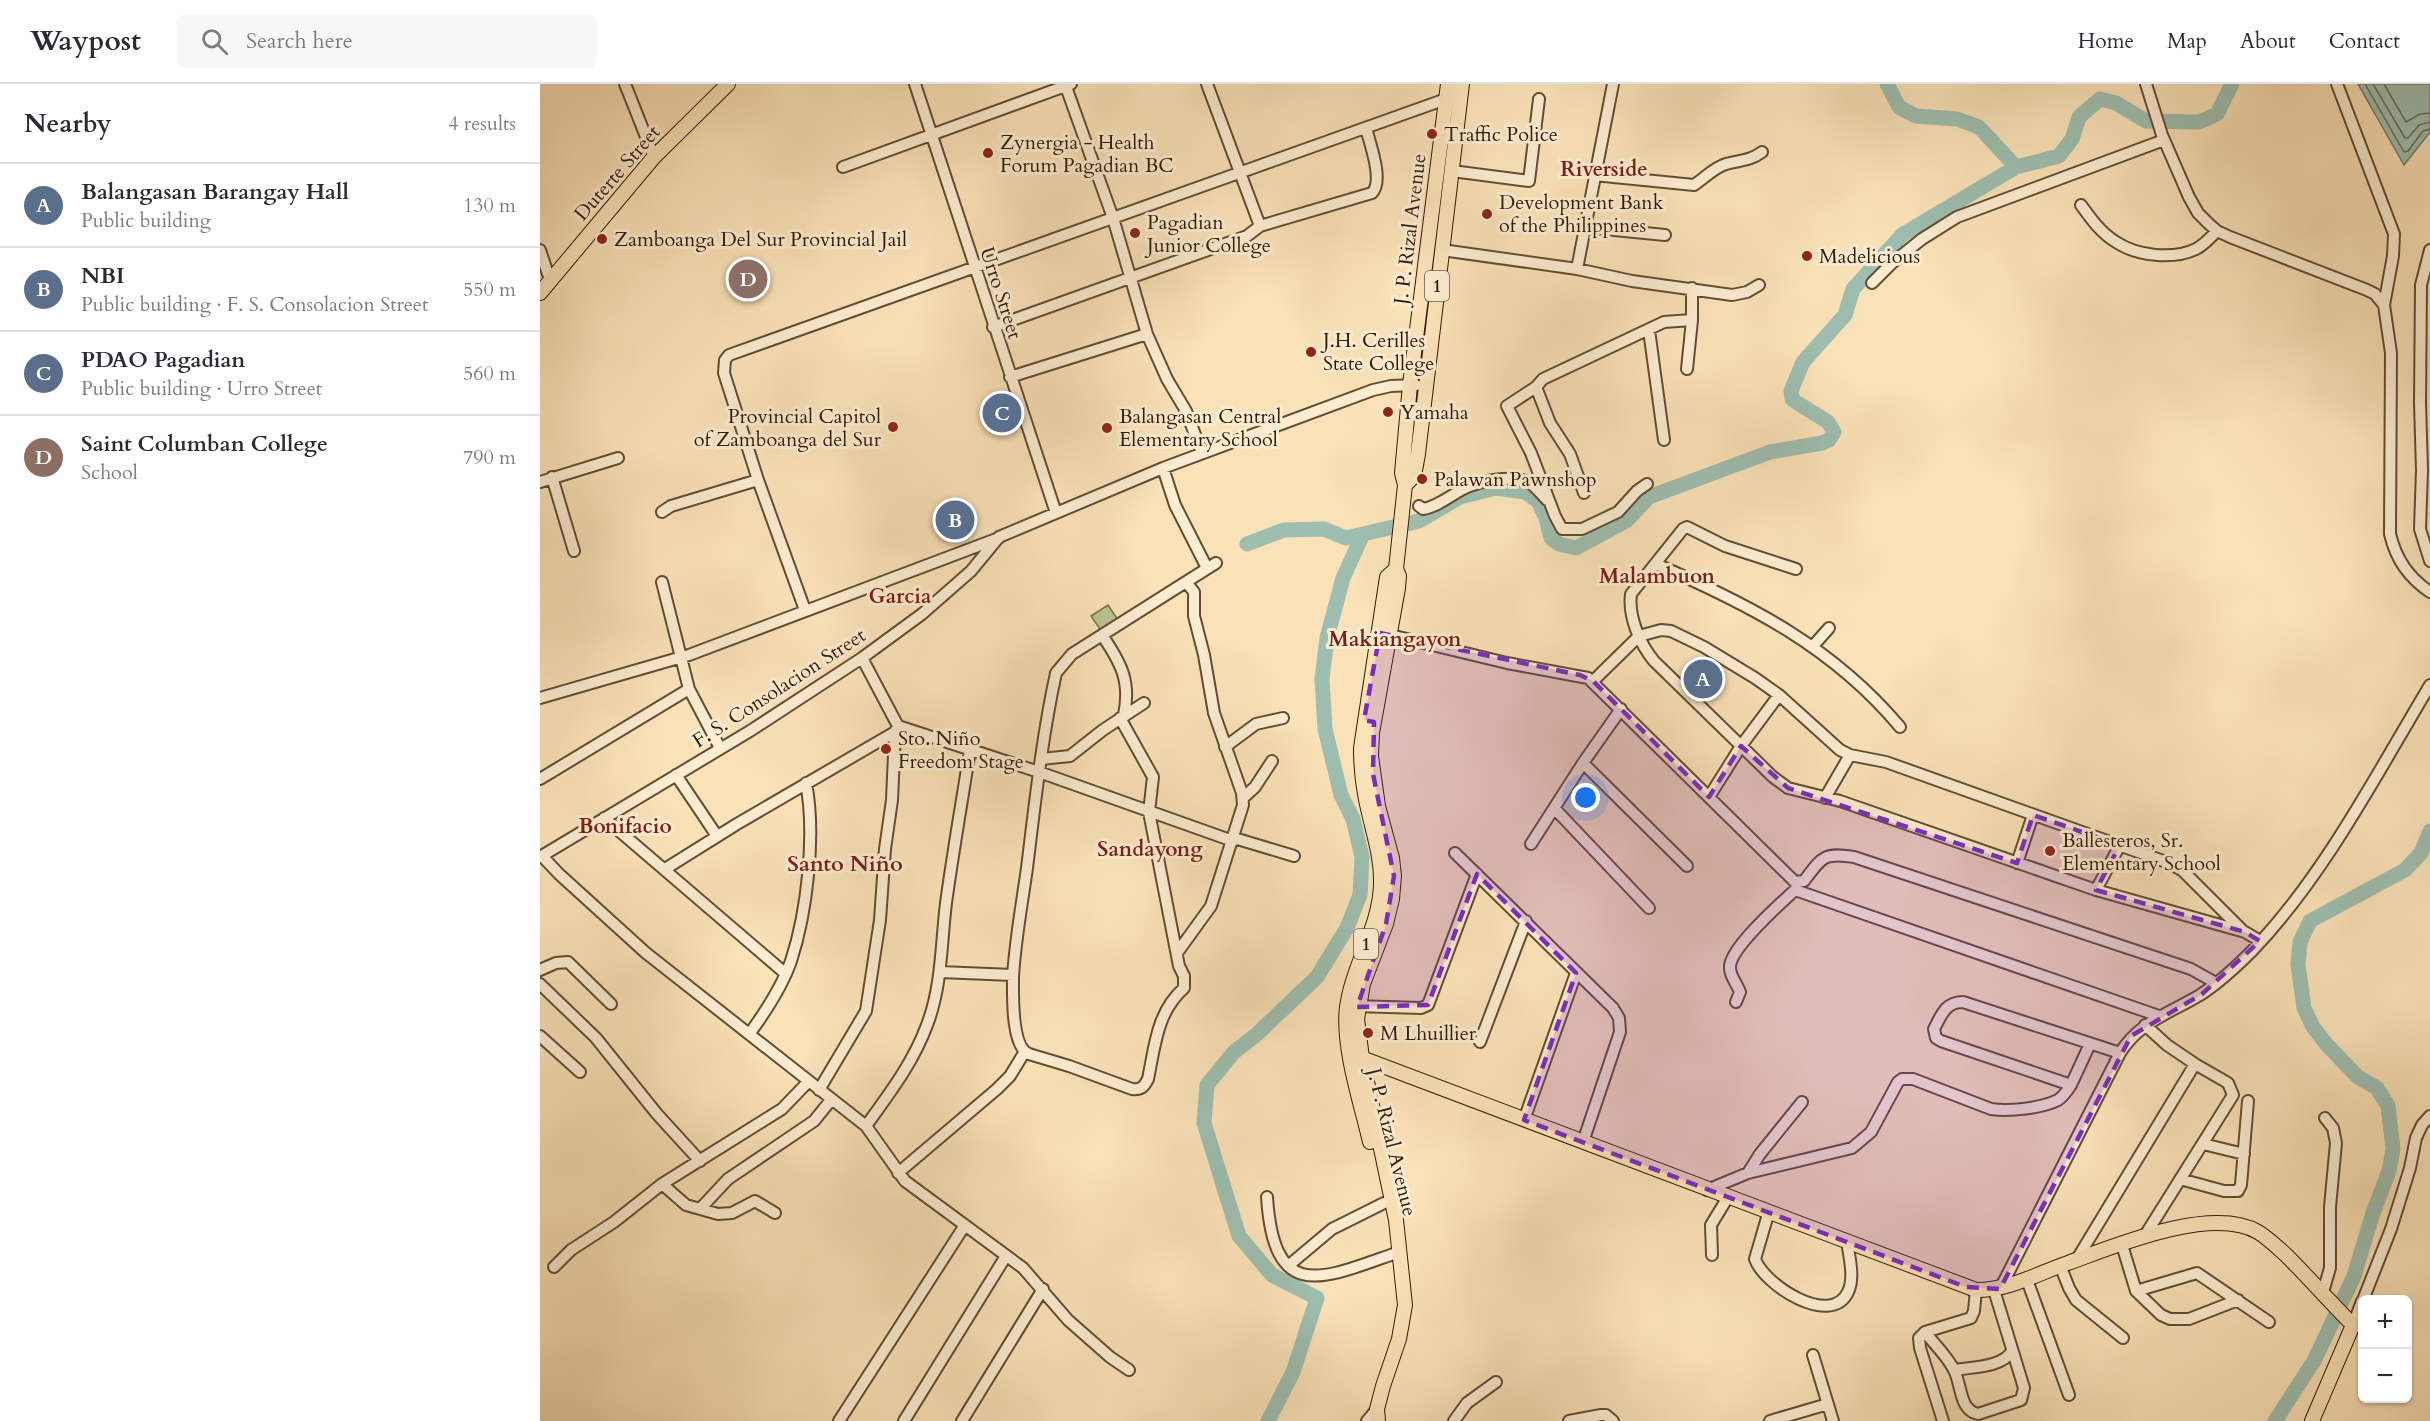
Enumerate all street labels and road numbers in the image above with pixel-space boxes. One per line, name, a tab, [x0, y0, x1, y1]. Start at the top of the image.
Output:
street label: Duterte Street	[568, 119, 667, 227]
street label: J. P. Rizal Avenue	[1387, 152, 1433, 309]
street label: Urro Street	[973, 244, 1029, 343]
road number: 1	[1425, 271, 1449, 301]
street label: F. S. Consolacion Street	[687, 621, 871, 754]
road number: 1	[1354, 929, 1378, 959]
street label: J. P. Rizal Avenue	[1360, 1062, 1423, 1219]

